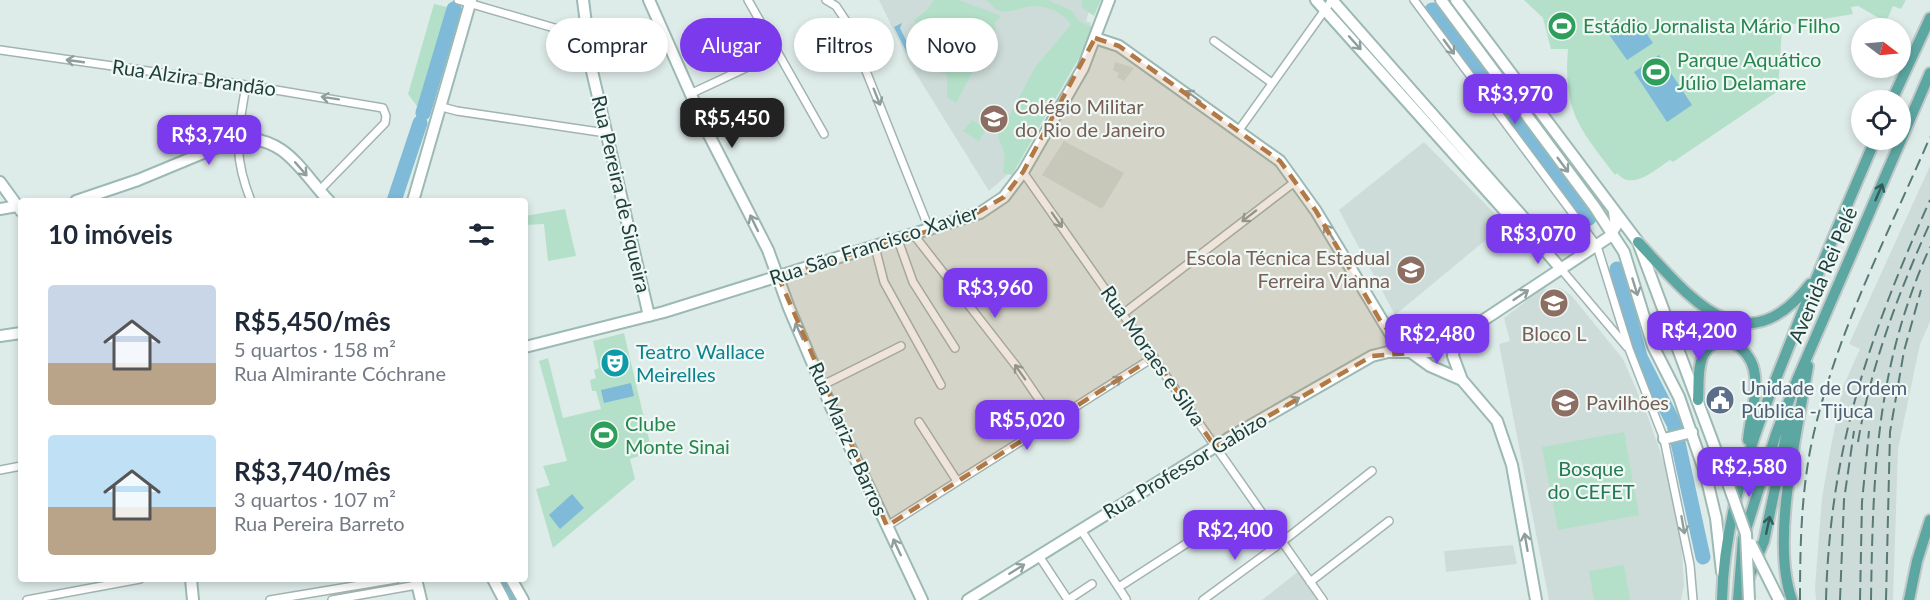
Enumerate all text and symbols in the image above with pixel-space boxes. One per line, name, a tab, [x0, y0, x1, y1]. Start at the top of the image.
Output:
sports icon: Estádio Jornalista Mário Filho	[1546, 10, 1578, 42]
place label: Estádio Jornalista Mário Filho	[1583, 13, 1840, 37]
chip: Comprar	[546, 18, 668, 72]
chip: Alugar	[680, 18, 782, 72]
chip: Filtros	[794, 18, 894, 72]
chip: Novo	[906, 18, 998, 72]
north arrow	[1851, 18, 1911, 78]
map controls	[1851, 18, 1911, 150]
one-way arrow	[1348, 36, 1362, 51]
one-way arrow	[1443, 39, 1455, 55]
place label: Parque Aquático Júlio Delamare	[1677, 47, 1821, 94]
street label: Rua Alzira Brandão	[111, 54, 278, 100]
one-way arrow	[66, 55, 86, 66]
sports icon: Parque Aquático Júlio Delamare	[1640, 56, 1672, 88]
pin: R$3,970	[1460, 74, 1570, 125]
text: R$3,970	[1477, 81, 1553, 105]
one-way arrow	[872, 87, 883, 106]
one-way arrow	[1185, 90, 1201, 103]
button: locate	[1851, 90, 1911, 150]
one-way arrow	[321, 92, 341, 103]
street label: Rua Pereira de Siqueira	[588, 93, 656, 295]
place label: Colégio Militar do Rio de Janeiro	[1015, 94, 1165, 141]
pin: R$5,450	[677, 98, 787, 149]
school or university icon: Colégio Militar do Rio de Janeiro	[978, 103, 1010, 135]
text: R$5,450	[694, 105, 770, 129]
pin: R$3,740	[154, 115, 264, 166]
text: R$3,740	[171, 122, 247, 146]
one-way arrow	[1557, 157, 1570, 173]
one-way arrow	[294, 161, 308, 176]
one-way arrow	[1874, 183, 1885, 201]
street label: Rua São Francisco Xavier	[766, 199, 982, 289]
street label: Avenida Rei Pelé	[1783, 203, 1862, 346]
one-way arrow	[1242, 210, 1258, 223]
one-way arrow	[1051, 211, 1063, 227]
one-way arrow	[748, 214, 760, 232]
pin: R$3,070	[1483, 214, 1593, 265]
text: 10 imóveis	[48, 218, 173, 250]
icon: filters	[465, 218, 498, 251]
text: R$3,070	[1500, 221, 1576, 245]
one-way arrow	[1322, 224, 1334, 241]
place label: Escola Técnica Estadual Ferreira Vianna	[1186, 245, 1390, 292]
school or university icon: Escola Técnica Estadual Ferreira Vianna	[1395, 254, 1427, 286]
pin: R$3,960	[940, 268, 1050, 319]
text: R$3,960	[957, 275, 1033, 299]
one-way arrow	[1630, 277, 1641, 296]
street label: Rua Moraes e Silva	[1097, 281, 1211, 430]
school or university icon: Bloco L	[1538, 287, 1570, 319]
one-way arrow	[1512, 289, 1529, 301]
text: R$5,450/mês	[234, 305, 391, 337]
icon: home	[96, 309, 168, 381]
pin: R$4,200	[1644, 311, 1754, 362]
pin: R$2,480	[1382, 314, 1492, 365]
text: R$4,200	[1661, 318, 1737, 342]
text: R$2,480	[1399, 321, 1475, 345]
place label: Bloco L	[1522, 321, 1586, 345]
one-way arrow	[793, 323, 804, 341]
text: 5 quartos · 158 m²	[234, 337, 396, 361]
place label: Teatro Wallace Meirelles	[636, 339, 765, 386]
theatre icon: Teatro Wallace Meirelles	[599, 347, 631, 379]
street label: Rua Mariz e Barros	[804, 358, 893, 519]
text: Rua Almirante Cóchrane	[234, 361, 446, 385]
one-way arrow	[1014, 364, 1026, 380]
place label: Unidade de Ordem Pública - Tijuca	[1741, 375, 1907, 422]
one-way arrow	[1105, 376, 1122, 388]
public building icon: Unidade de Ordem Pública - Tijuca	[1704, 384, 1736, 416]
school or university icon: Pavilhões	[1549, 387, 1581, 419]
place label: Pavilhões	[1586, 390, 1669, 414]
one-way arrow	[1282, 396, 1300, 407]
pin: R$5,020	[972, 400, 1082, 451]
text: R$5,020	[989, 407, 1065, 431]
street label: Rua Professor Gabizo	[1098, 407, 1271, 524]
place label: Clube Monte Sinai	[625, 411, 730, 458]
sports icon: Clube Monte Sinai	[588, 419, 620, 451]
pin: R$2,580	[1694, 447, 1804, 498]
text: R$2,580	[1711, 454, 1787, 478]
text: R$3,740/mês	[234, 455, 391, 487]
park label: Bosque do CEFET	[1547, 456, 1635, 503]
icon: home	[96, 459, 168, 531]
text: 3 quartos · 107 m²	[234, 487, 396, 511]
pin: R$2,400	[1180, 510, 1290, 561]
text: Rua Pereira Barreto	[234, 511, 405, 535]
one-way arrow	[1678, 514, 1689, 534]
one-way arrow	[1763, 516, 1774, 535]
text: R$2,400	[1197, 517, 1273, 541]
one-way arrow	[1520, 533, 1531, 553]
one-way arrow	[890, 539, 902, 557]
one-way arrow	[1009, 563, 1026, 576]

